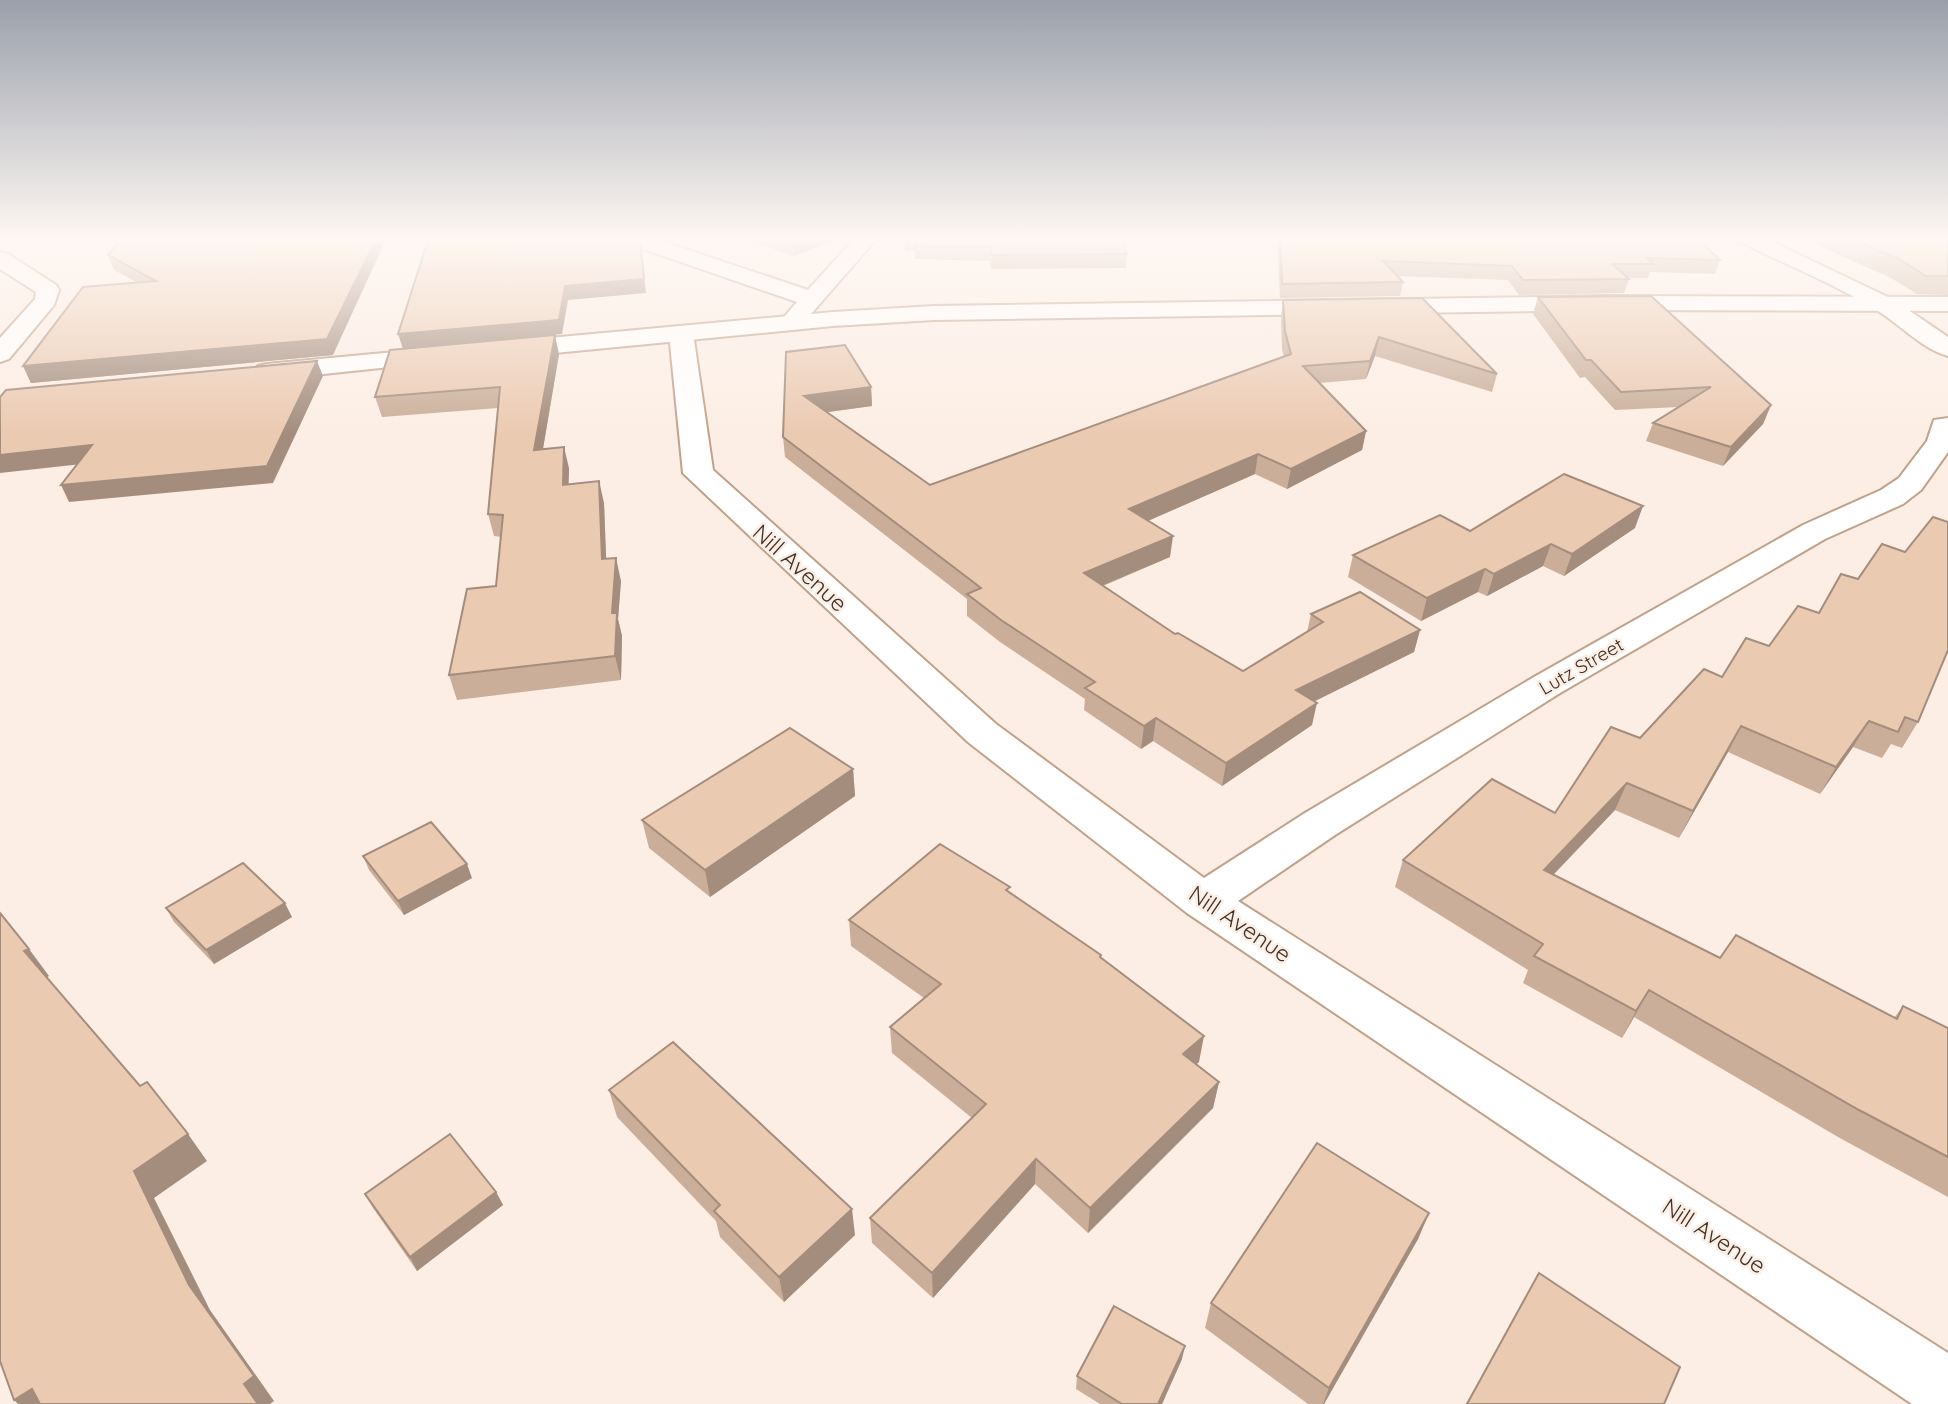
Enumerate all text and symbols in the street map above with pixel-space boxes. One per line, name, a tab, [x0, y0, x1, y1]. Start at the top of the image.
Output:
street label: Nill Avenue	[747, 518, 854, 618]
street label: Lutz Street	[1534, 632, 1628, 700]
street label: Nill Avenue	[1184, 879, 1297, 968]
street label: Nill Avenue	[1657, 1192, 1771, 1280]

